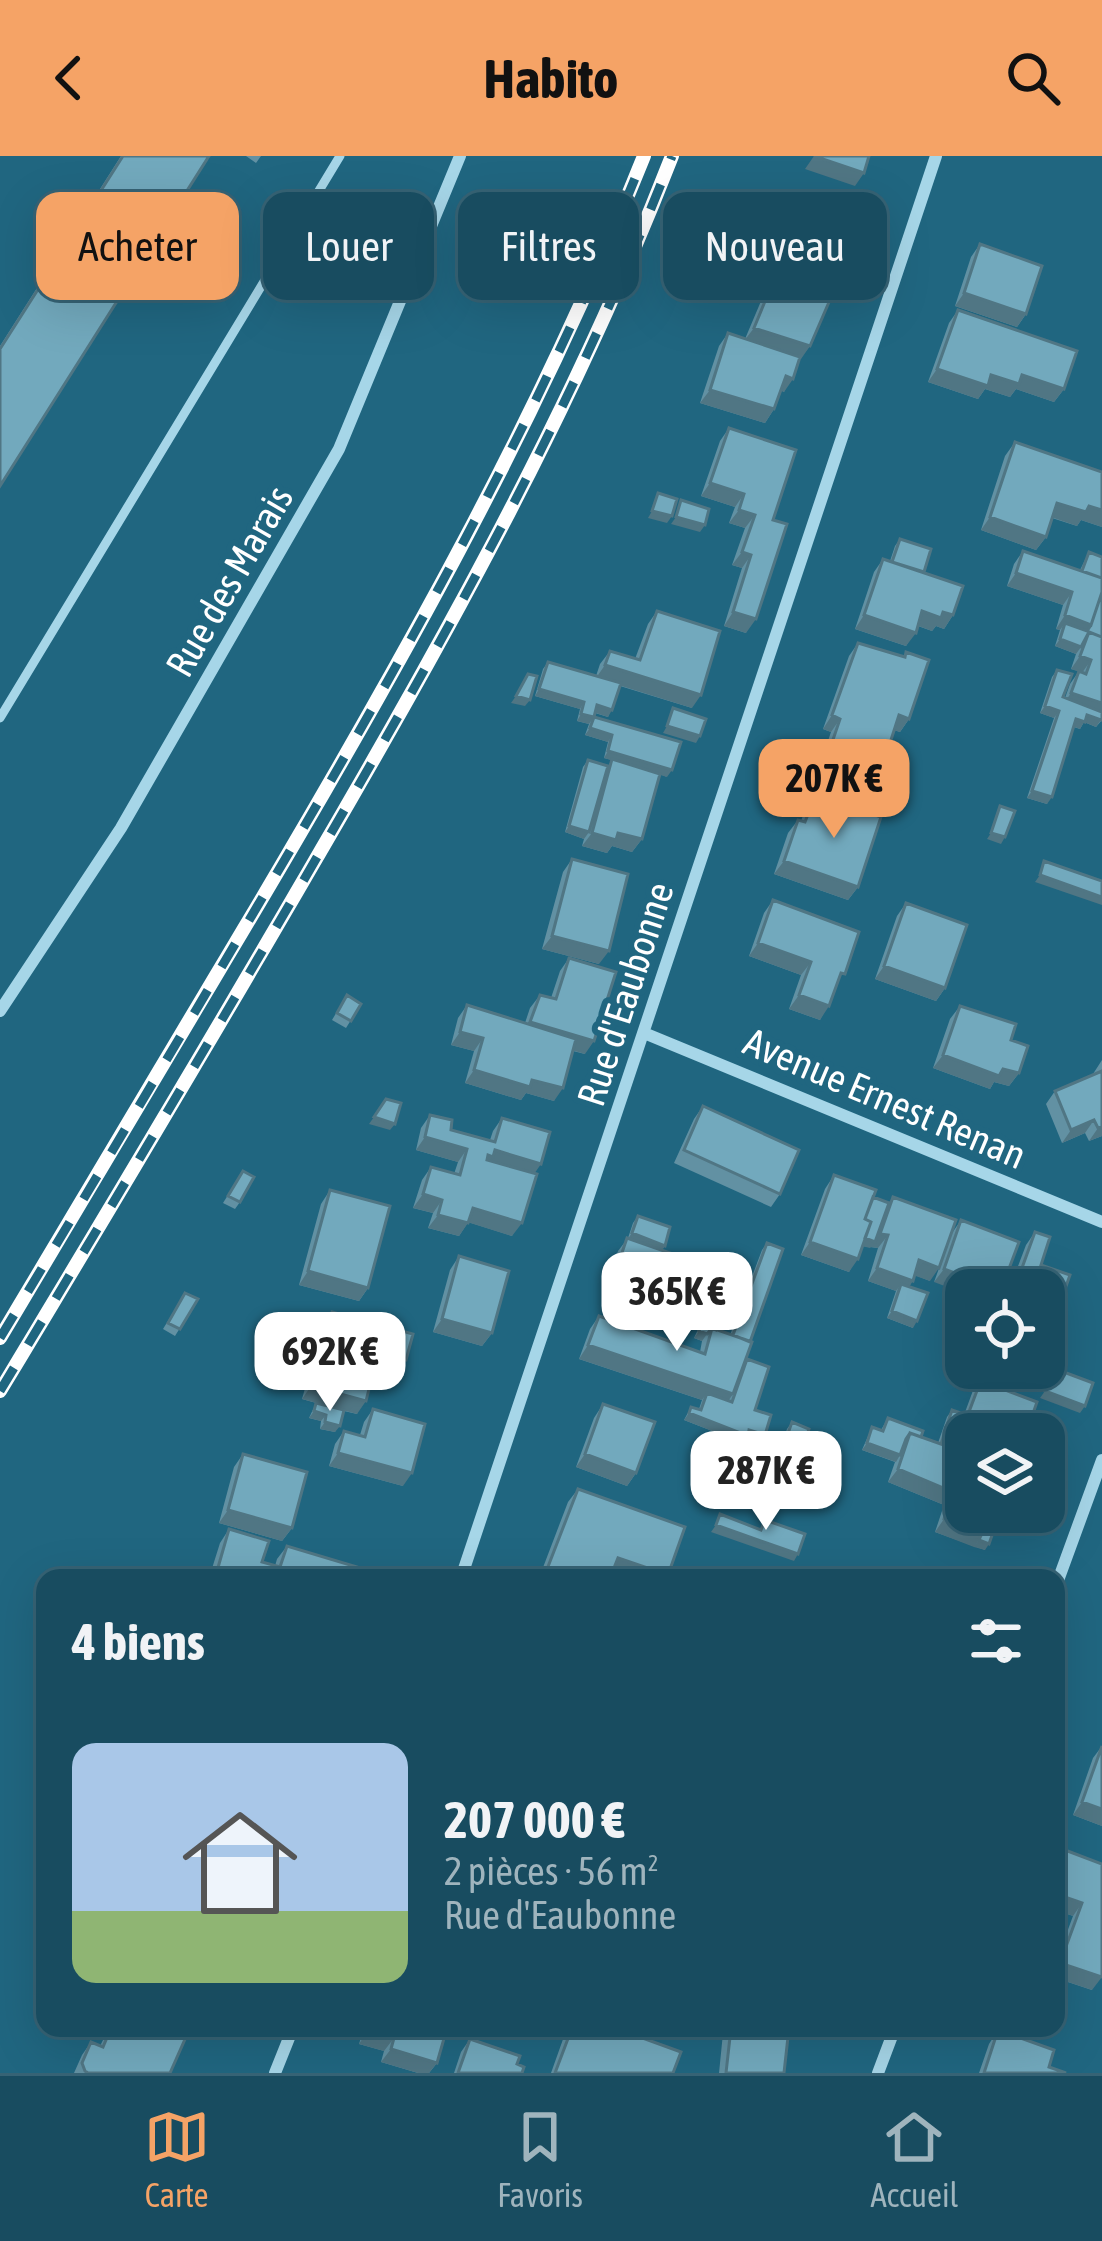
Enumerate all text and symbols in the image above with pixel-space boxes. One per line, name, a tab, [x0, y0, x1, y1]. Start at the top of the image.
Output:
icon: back	[36, 45, 102, 111]
icon: search	[1000, 45, 1066, 111]
text: Habito	[484, 48, 618, 109]
chip: Acheter	[36, 192, 239, 300]
chip: Louer	[263, 192, 434, 300]
chip: Filtres	[458, 192, 639, 300]
chip: Nouveau	[663, 192, 887, 300]
street label: Rue des Marais	[157, 478, 301, 684]
pin: 207K €	[736, 739, 932, 841]
text: 207K €	[786, 756, 883, 800]
street label: Rue d'Eaubonne	[568, 877, 682, 1111]
street label: Avenue Ernest Renan	[738, 1019, 1032, 1177]
pin: 365K €	[579, 1252, 775, 1354]
text: 365K €	[629, 1269, 726, 1313]
map controls	[945, 1269, 1065, 1533]
button: locate	[945, 1269, 1065, 1389]
pin: 692K €	[232, 1312, 428, 1414]
text: 692K €	[282, 1329, 379, 1373]
button: layers	[945, 1413, 1065, 1533]
pin: 287K €	[668, 1431, 864, 1533]
text: 287K €	[718, 1448, 815, 1492]
icon: filters	[963, 1608, 1029, 1674]
text: 4 biens	[72, 1612, 205, 1671]
text: 207 000 €	[444, 1790, 625, 1849]
icon: home	[168, 1791, 312, 1935]
text: 2 pièces · 56 m²	[444, 1849, 659, 1893]
text: Rue d'Eaubonne	[444, 1893, 676, 1937]
tab: Carte	[144, 2104, 210, 2214]
tab: Favoris	[497, 2104, 583, 2214]
tab: Accueil	[870, 2104, 958, 2214]

